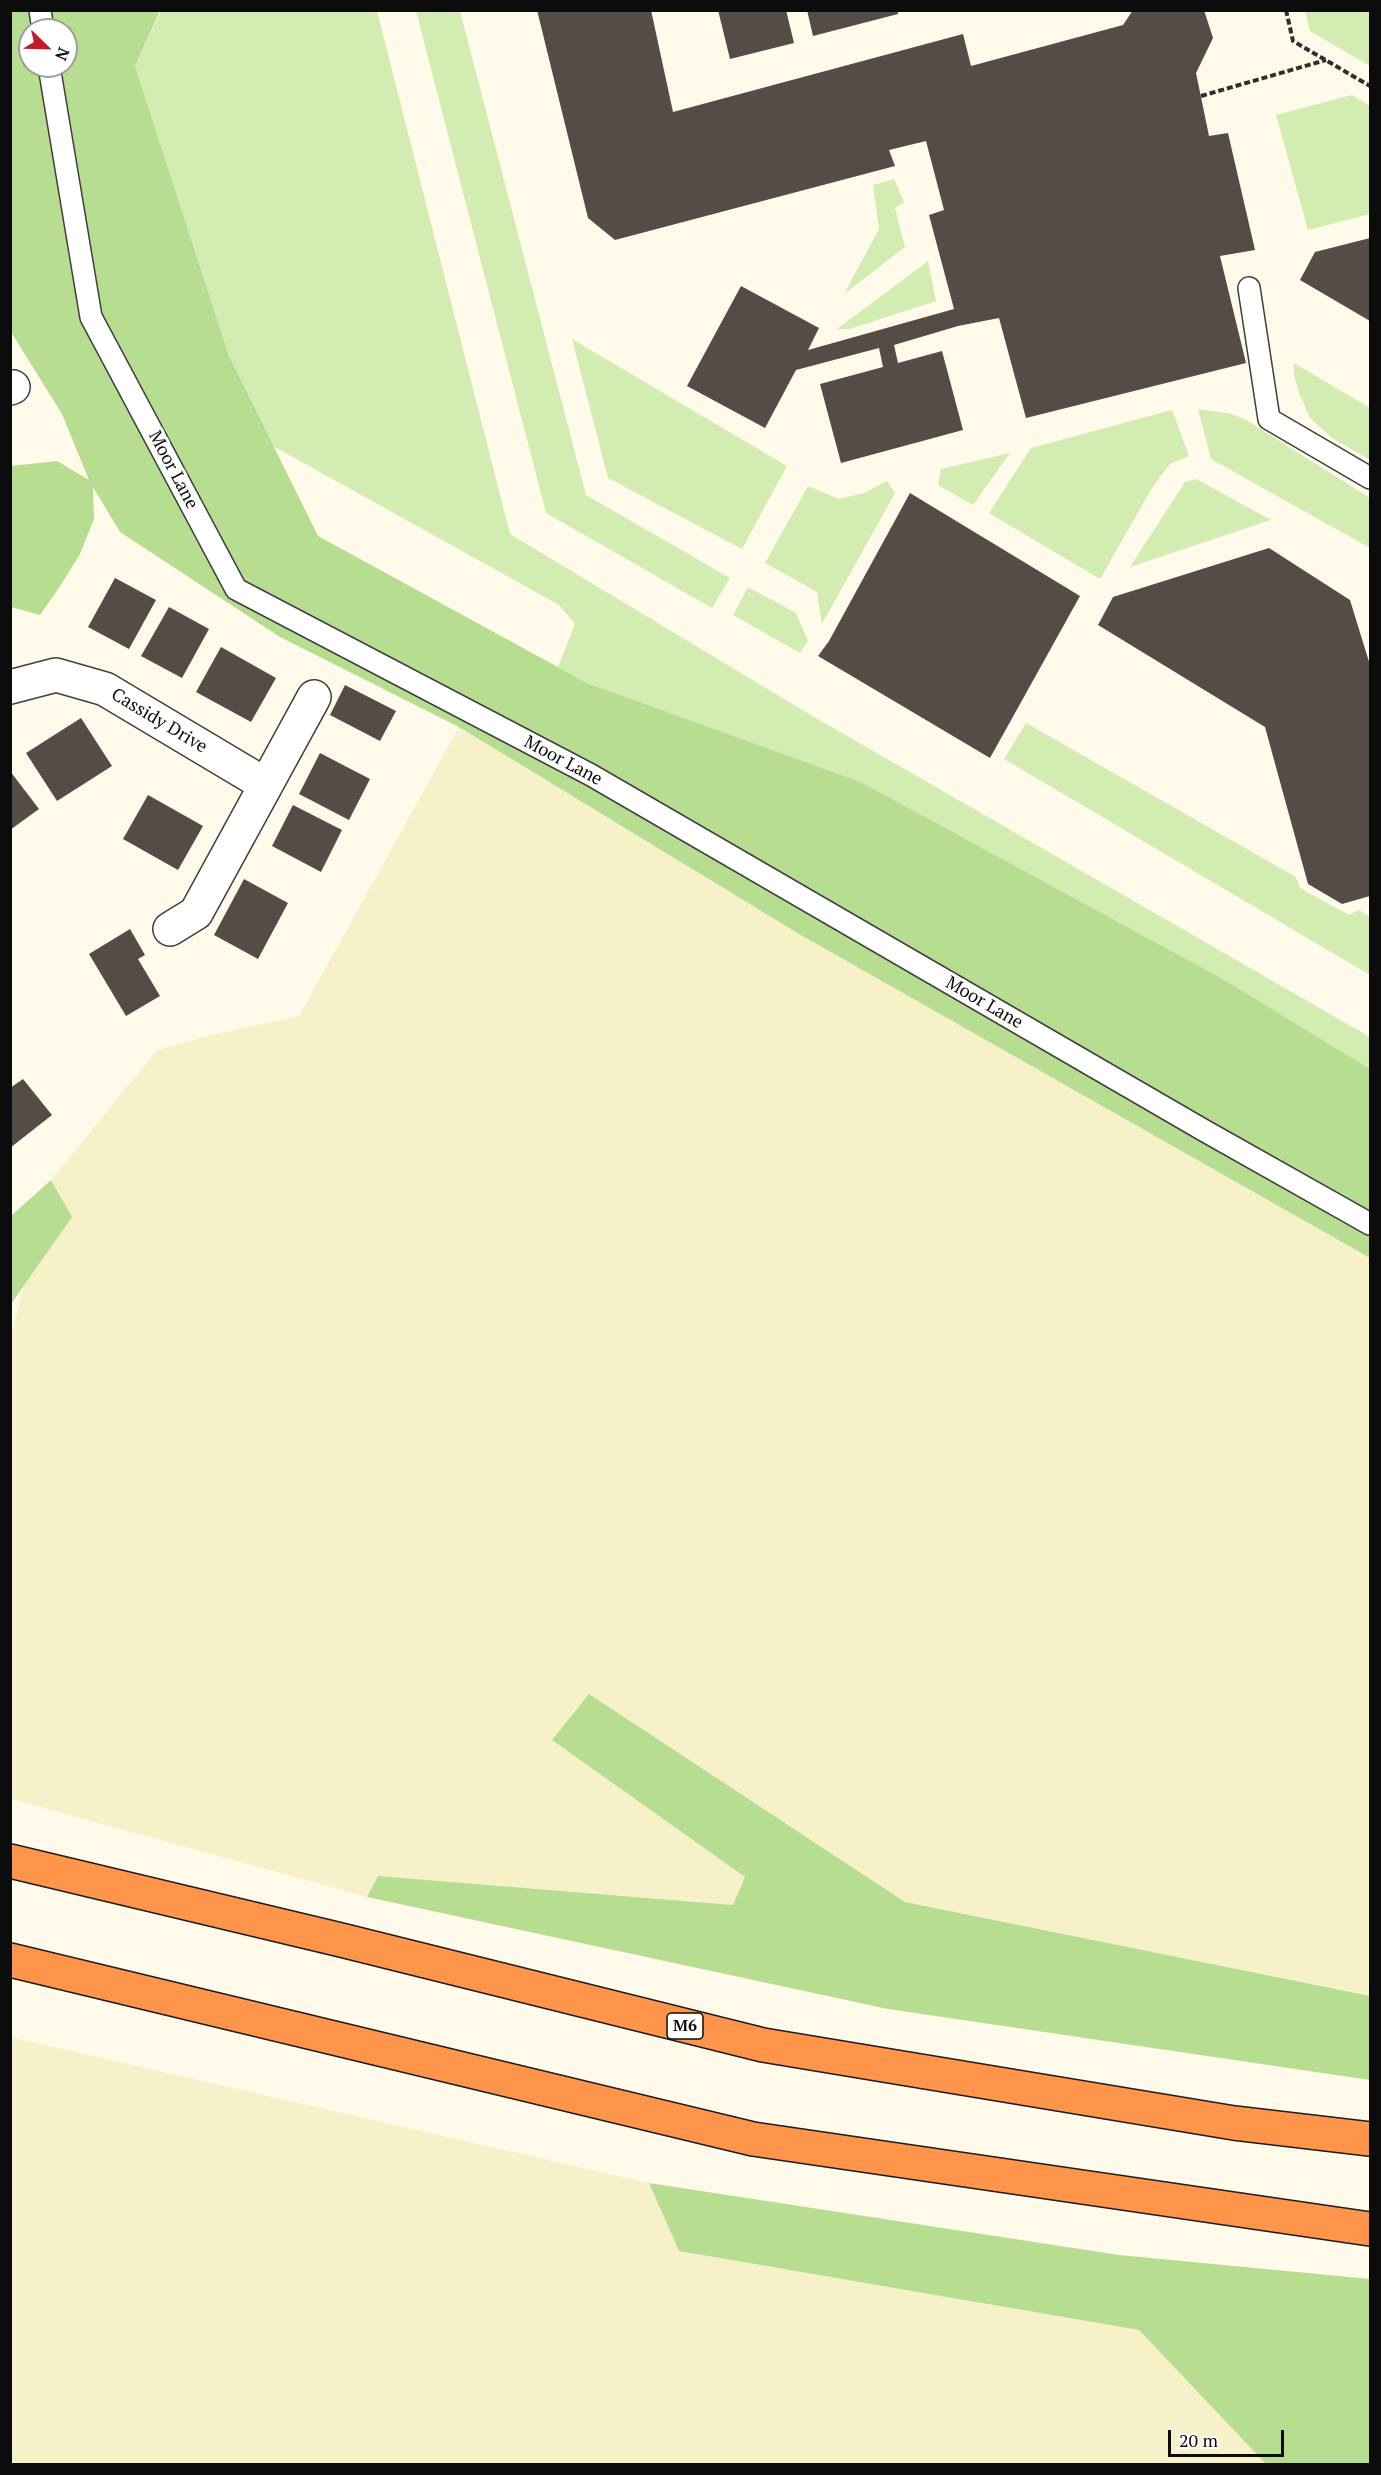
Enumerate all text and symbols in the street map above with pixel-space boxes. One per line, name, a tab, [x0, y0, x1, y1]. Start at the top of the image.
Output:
north arrow	[18, 18, 78, 78]
text: N	[50, 44, 75, 64]
street label: Moor Lane	[143, 427, 203, 513]
street label: Cassidy Drive	[107, 684, 211, 758]
street label: Moor Lane	[520, 731, 606, 791]
street label: Moor Lane	[942, 972, 1026, 1034]
road number: M6	[667, 2013, 703, 2039]
scale bar	[1171, 2418, 1286, 2456]
text: 20 m	[1179, 2428, 1218, 2452]

